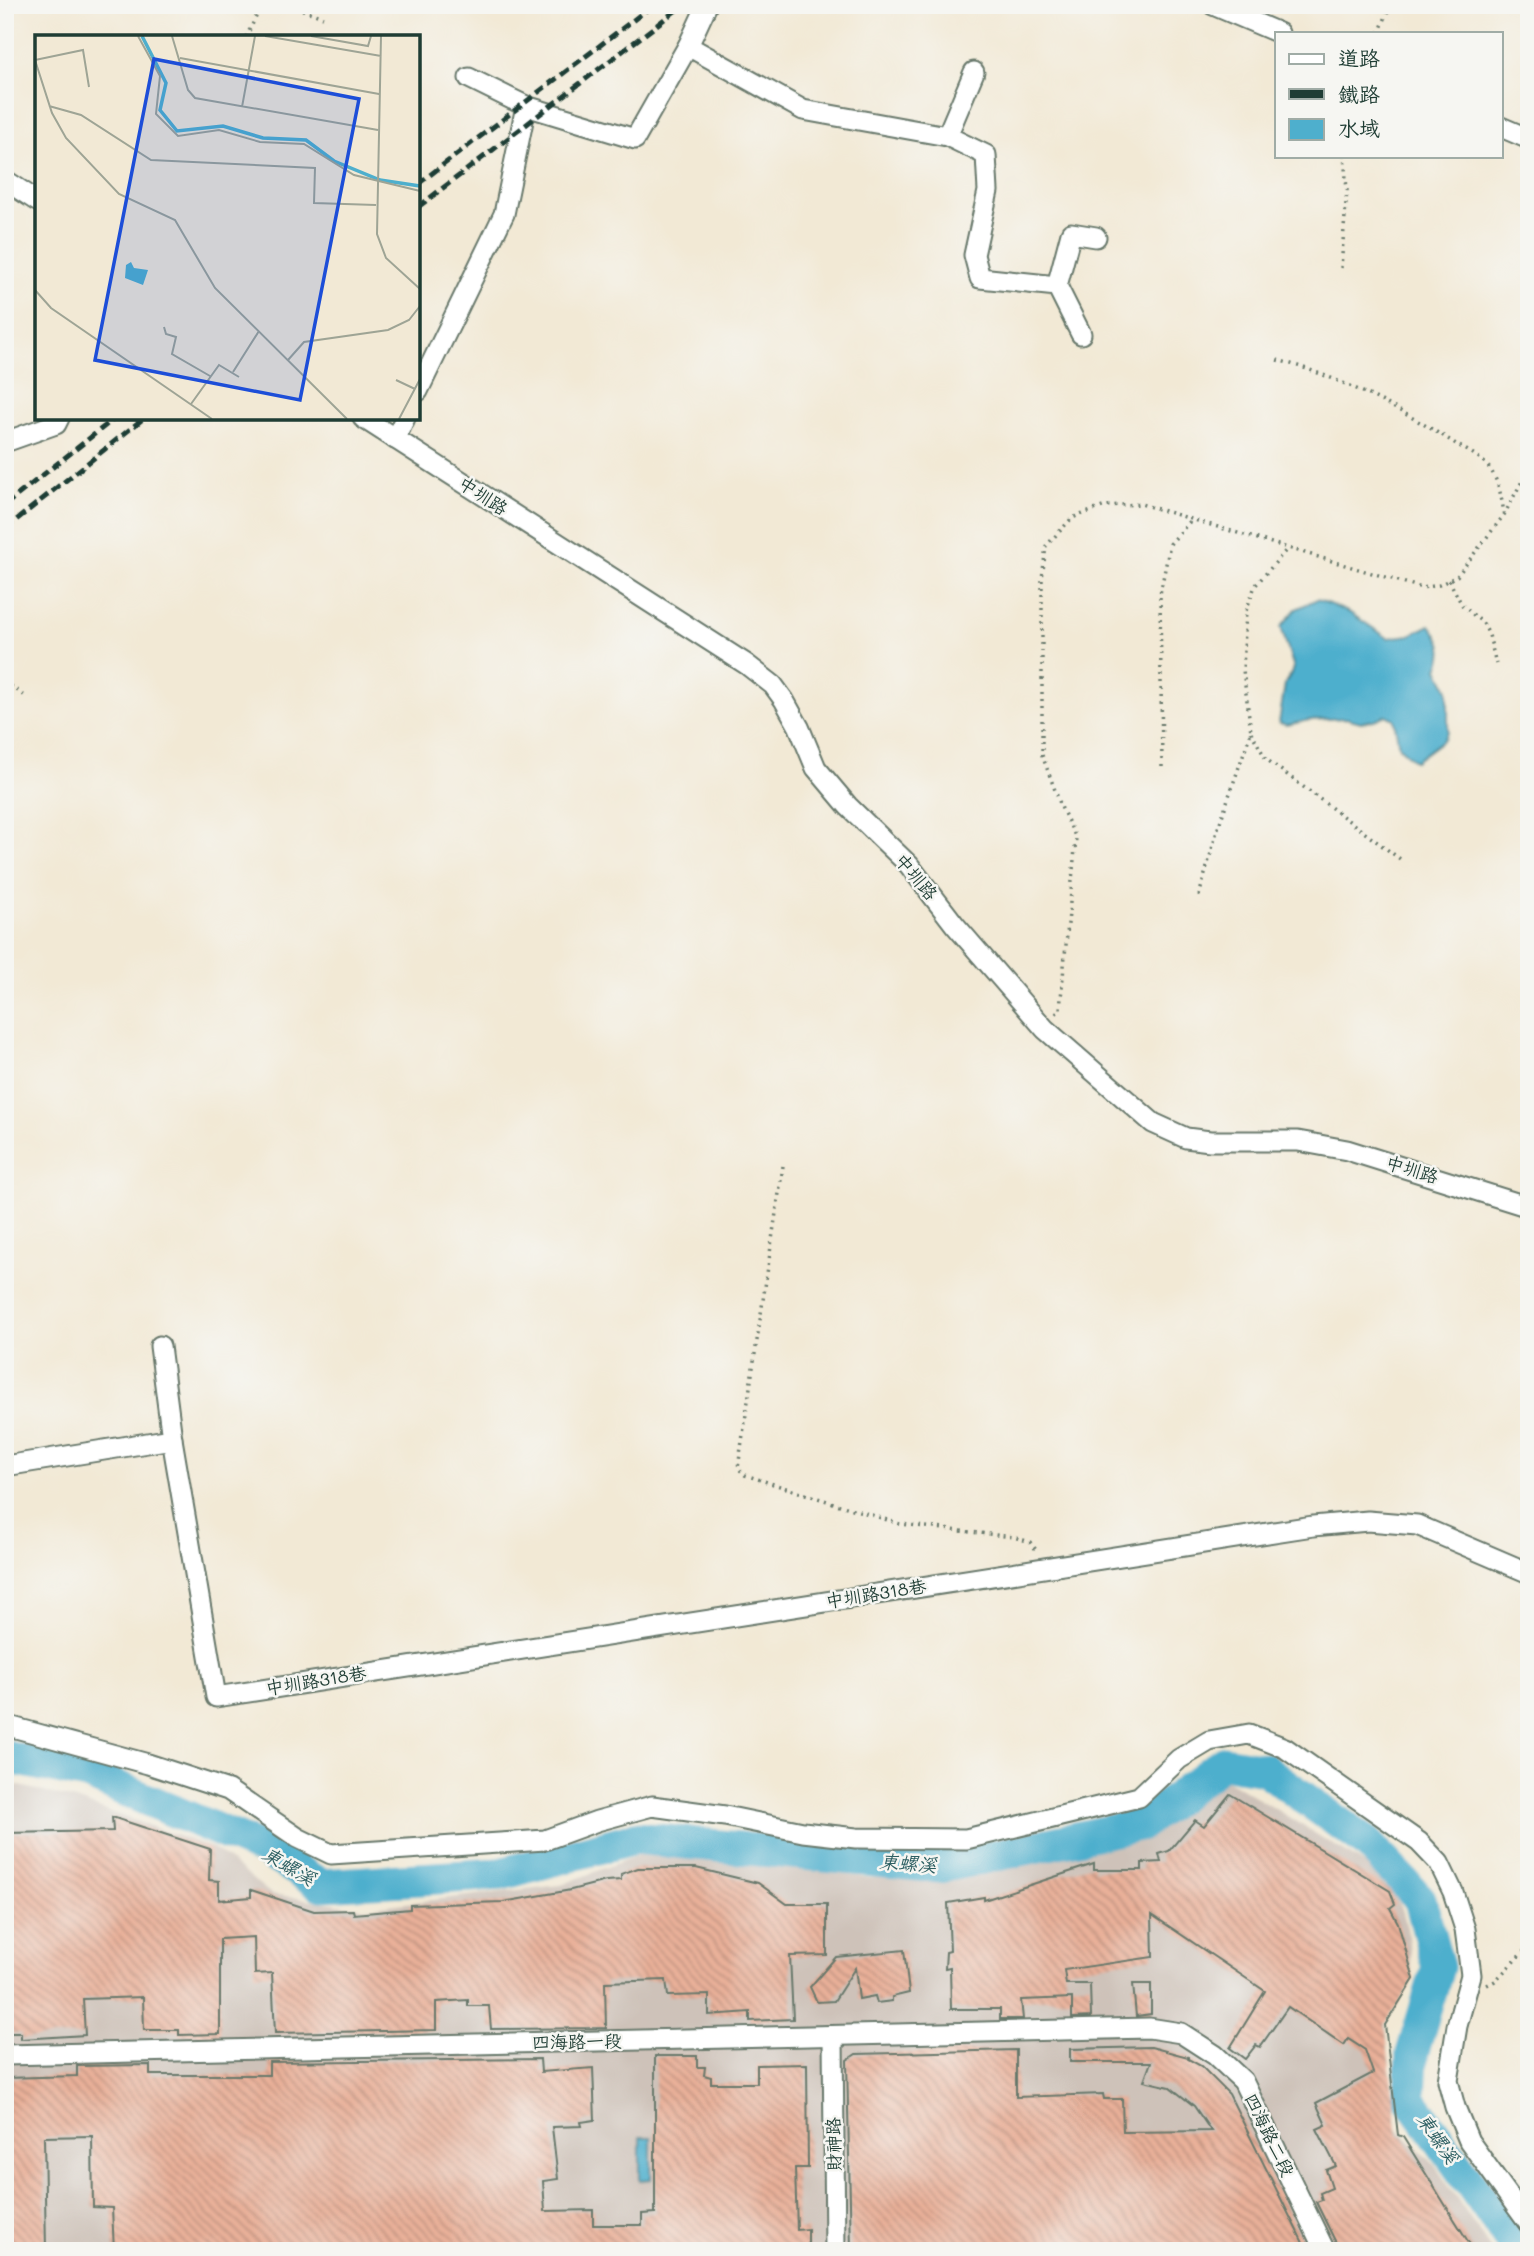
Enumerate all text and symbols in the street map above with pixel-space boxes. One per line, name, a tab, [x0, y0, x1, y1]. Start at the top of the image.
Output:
legend	[1275, 32, 1502, 158]
inset map	[35, 35, 420, 420]
text: 道路	[1338, 44, 1380, 71]
text: 鐵路	[1338, 80, 1380, 107]
text: 水域	[1338, 114, 1380, 141]
street label: 中圳路	[454, 470, 513, 520]
street label: 中圳路	[890, 848, 943, 905]
street label: 中圳路	[1383, 1150, 1442, 1188]
street label: 中圳路318巷	[824, 1573, 928, 1613]
street label: 中圳路318巷	[264, 1660, 368, 1700]
water label: 東螺溪	[258, 1840, 321, 1891]
water label: 東螺溪	[879, 1848, 938, 1877]
street label: 四海路一段	[532, 2028, 622, 2054]
street label: 四海路二段	[1239, 2089, 1300, 2180]
water label: 東螺溪	[1412, 2107, 1466, 2169]
street label: 財神路	[821, 2117, 845, 2171]

